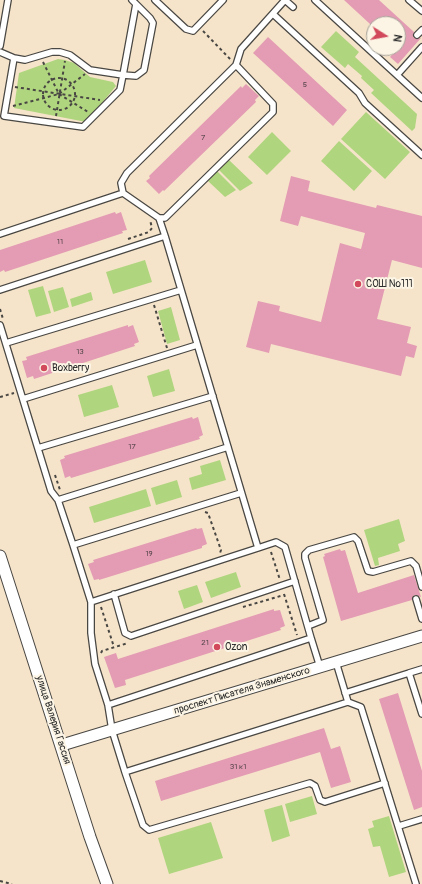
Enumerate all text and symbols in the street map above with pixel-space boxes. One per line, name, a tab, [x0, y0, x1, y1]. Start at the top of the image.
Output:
north arrow	[366, 16, 406, 56]
text: N	[390, 33, 404, 43]
house number: 5	[303, 80, 307, 90]
house number: 7	[201, 133, 205, 143]
house number: 11	[57, 237, 63, 247]
place label: СОШ №111	[366, 278, 413, 290]
marker: СОШ №111	[353, 279, 363, 289]
house number: 13	[76, 347, 84, 357]
place label: Boxberry	[52, 362, 89, 374]
marker: Boxberry	[39, 363, 49, 373]
house number: 17	[128, 442, 136, 452]
house number: 19	[145, 549, 153, 559]
house number: 21	[201, 638, 209, 648]
place label: Ozon	[225, 641, 247, 653]
marker: Ozon	[212, 642, 222, 652]
street label: проспект Писателя Знаменского	[173, 665, 311, 717]
street label: улица Валерия Гассия	[33, 674, 73, 766]
house number: 31 к1	[230, 762, 246, 772]

